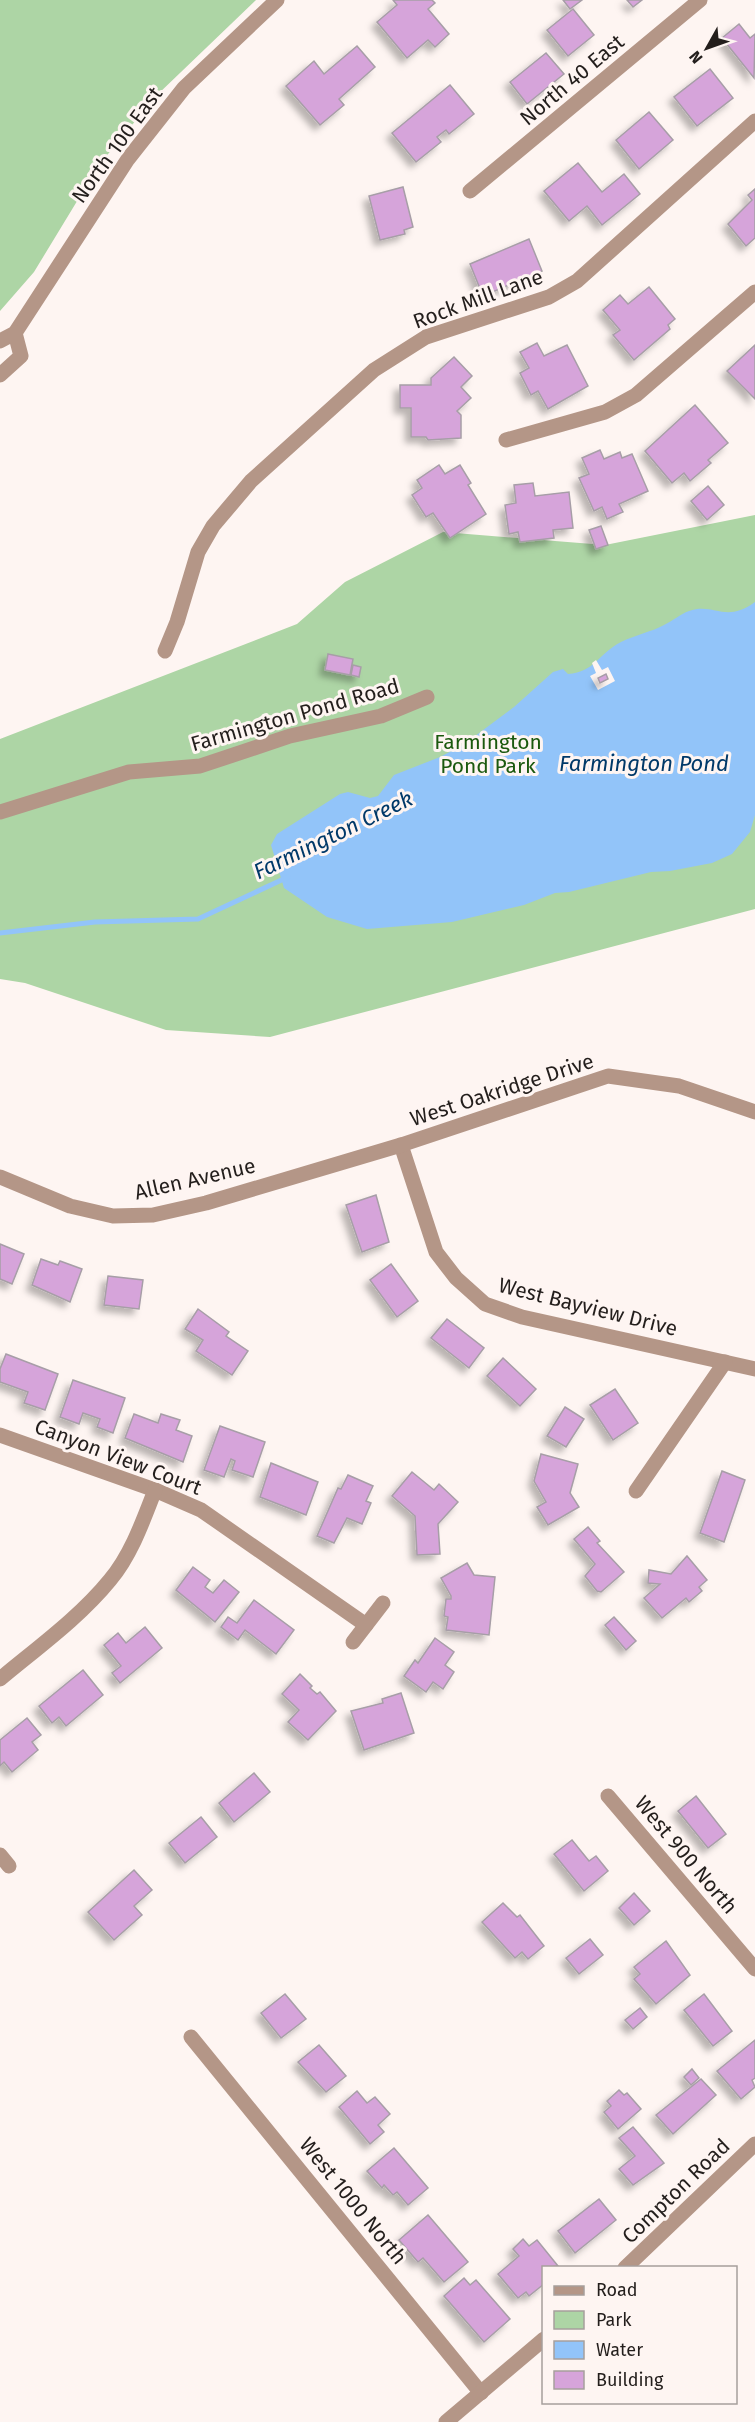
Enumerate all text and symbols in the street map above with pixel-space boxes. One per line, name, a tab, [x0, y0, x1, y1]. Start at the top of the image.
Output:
north arrow	[677, 18, 737, 78]
street label: North 40 East	[515, 29, 630, 131]
text: N	[685, 47, 707, 67]
street label: North 100 East	[66, 81, 168, 208]
street label: Rock Mill Lane	[409, 263, 547, 335]
street label: Farmington Pond Road	[188, 673, 402, 757]
park label: Farmington Pond Park	[434, 729, 542, 779]
water label: Farmington Pond	[559, 750, 729, 777]
water label: Farmington Creek	[249, 785, 417, 885]
street label: West Oakridge Drive	[407, 1048, 597, 1132]
street label: Allen Avenue	[132, 1152, 258, 1206]
street label: West Bayview Drive	[496, 1272, 680, 1342]
street label: Canyon View Court	[31, 1413, 206, 1501]
street label: West 900 North	[629, 1791, 743, 1919]
street label: West 1000 North	[294, 2132, 412, 2270]
street label: Compton Road	[617, 2133, 735, 2249]
legend	[542, 2266, 737, 2404]
text: Road	[596, 2279, 638, 2301]
text: Park	[596, 2309, 632, 2331]
text: Water	[596, 2339, 643, 2361]
text: Building	[596, 2369, 664, 2391]

